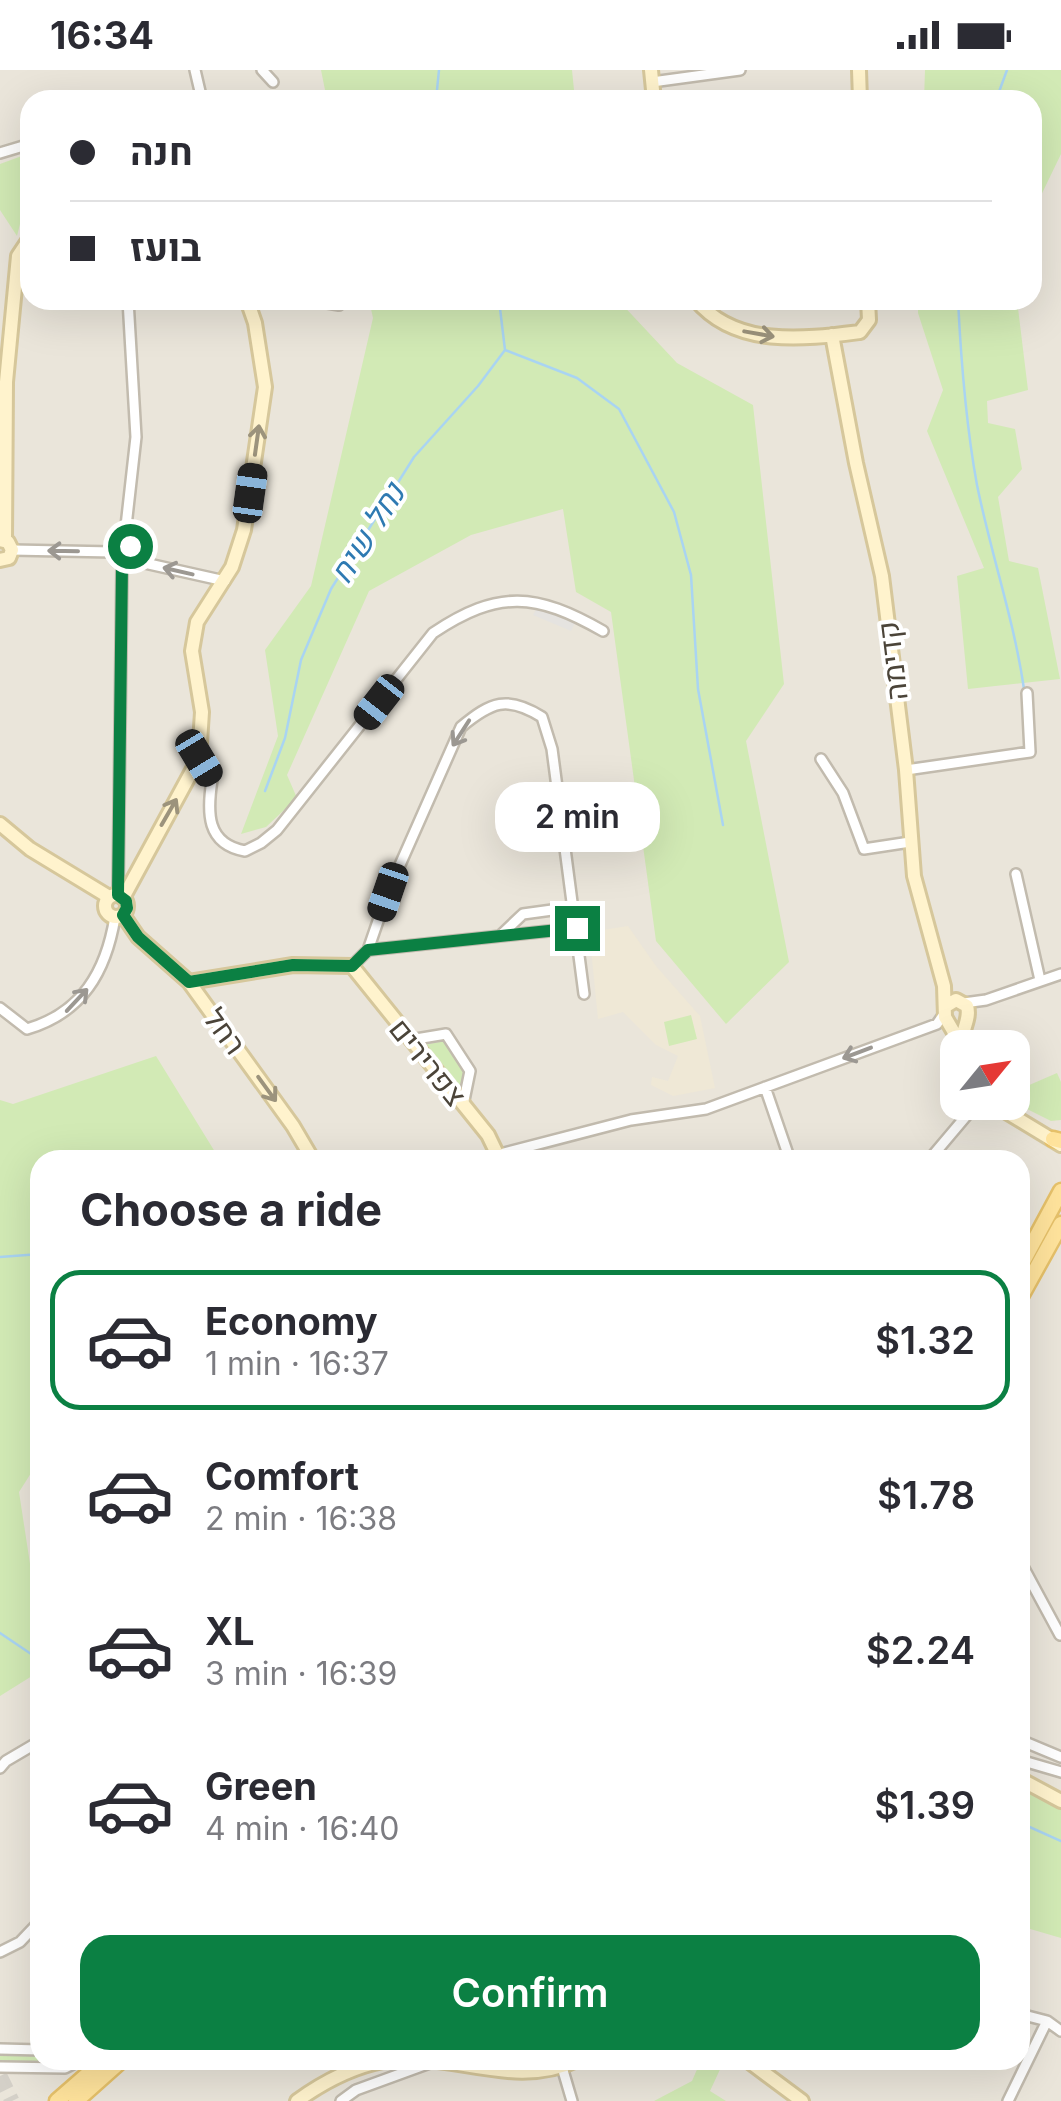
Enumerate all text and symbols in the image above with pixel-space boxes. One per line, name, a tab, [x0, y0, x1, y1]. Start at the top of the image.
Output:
text: 16:34	[50, 12, 154, 58]
text: חנה	[130, 128, 193, 174]
text: בועז	[130, 224, 201, 270]
one-way arrow	[742, 325, 775, 344]
one-way arrow	[249, 424, 267, 456]
car	[231, 461, 269, 525]
water label: נחל שיח	[321, 474, 414, 590]
route start	[108, 524, 153, 569]
one-way arrow	[47, 542, 80, 560]
one-way arrow	[163, 561, 195, 579]
street label: קדימה	[869, 619, 915, 703]
car	[349, 669, 409, 735]
one-way arrow	[451, 718, 471, 747]
car	[171, 725, 227, 791]
callout: 2 min	[494, 783, 660, 853]
text: 2 min	[535, 797, 620, 836]
one-way arrow	[160, 798, 180, 827]
car	[364, 859, 412, 925]
route end	[555, 906, 600, 951]
one-way arrow	[65, 989, 89, 1013]
street label: רחל	[196, 1001, 254, 1061]
street label: צפרירים	[382, 1011, 474, 1113]
north arrow	[940, 1030, 1030, 1120]
map controls	[940, 1030, 1030, 1120]
one-way arrow	[842, 1045, 873, 1063]
one-way arrow	[256, 1075, 277, 1103]
text: Choose a ride	[80, 1182, 382, 1237]
icon: car	[85, 1295, 175, 1385]
text: Economy	[205, 1298, 378, 1344]
text: $1.32	[875, 1317, 975, 1363]
text: 1 min · 16:37	[205, 1344, 389, 1383]
icon: car	[85, 1450, 175, 1540]
text: Comfort	[205, 1453, 359, 1499]
text: $1.78	[877, 1472, 975, 1518]
text: 2 min · 16:38	[205, 1499, 397, 1538]
icon: car	[85, 1605, 175, 1695]
text: XL	[205, 1608, 255, 1654]
text: $2.24	[866, 1627, 975, 1673]
text: 3 min · 16:39	[205, 1654, 397, 1693]
icon: car	[85, 1760, 175, 1850]
text: Green	[205, 1763, 317, 1809]
text: $1.39	[875, 1782, 975, 1828]
text: 4 min · 16:40	[205, 1809, 400, 1848]
button: Confirm	[80, 1935, 980, 2050]

